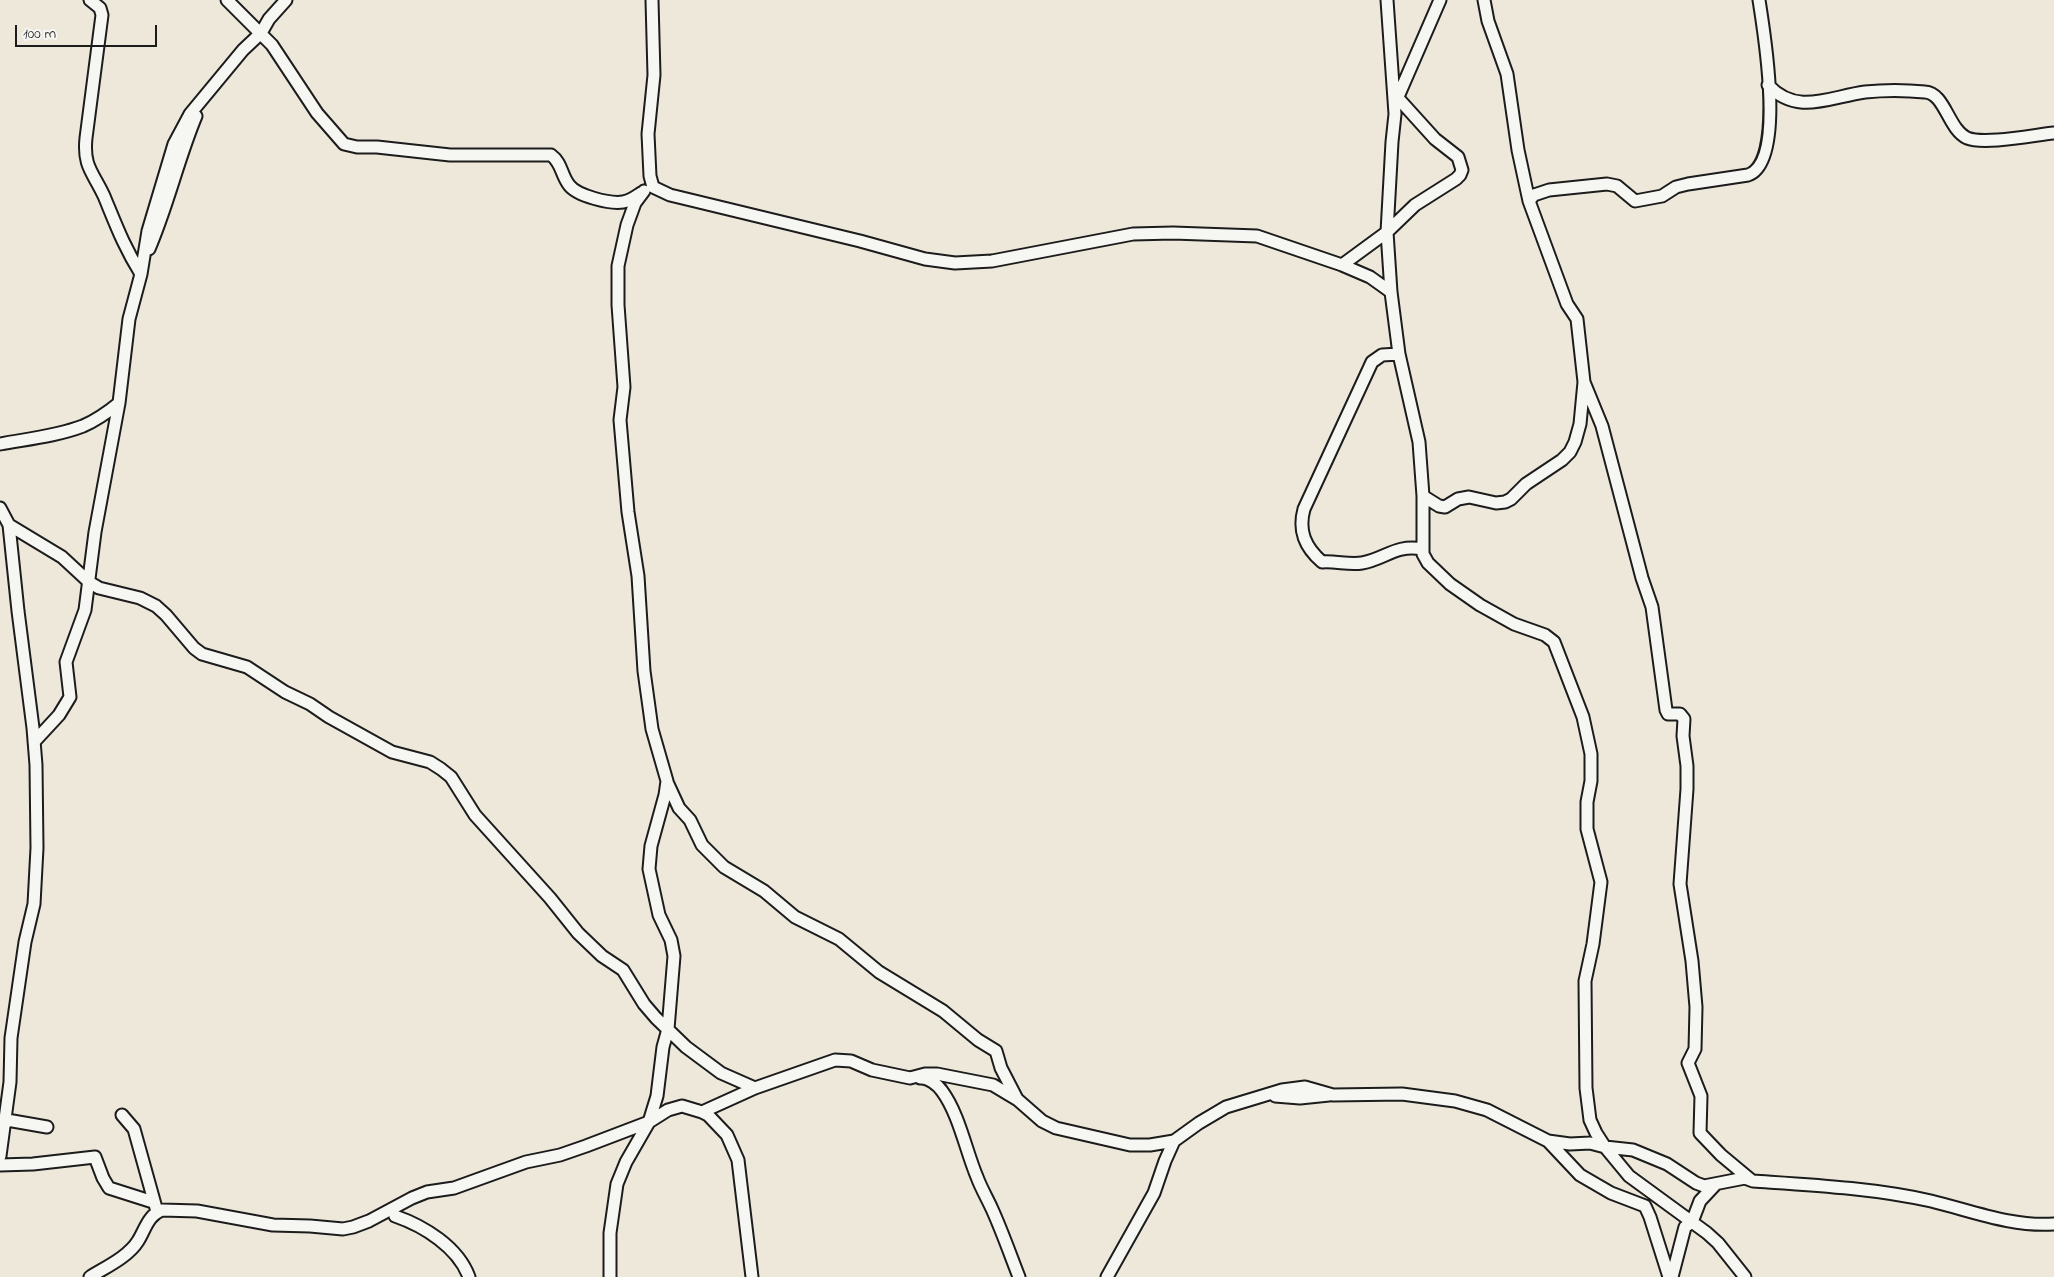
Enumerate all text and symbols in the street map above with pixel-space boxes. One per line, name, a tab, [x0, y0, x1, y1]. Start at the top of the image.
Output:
scale bar	[18, 15, 160, 47]
text: 100 m	[23, 23, 56, 45]

